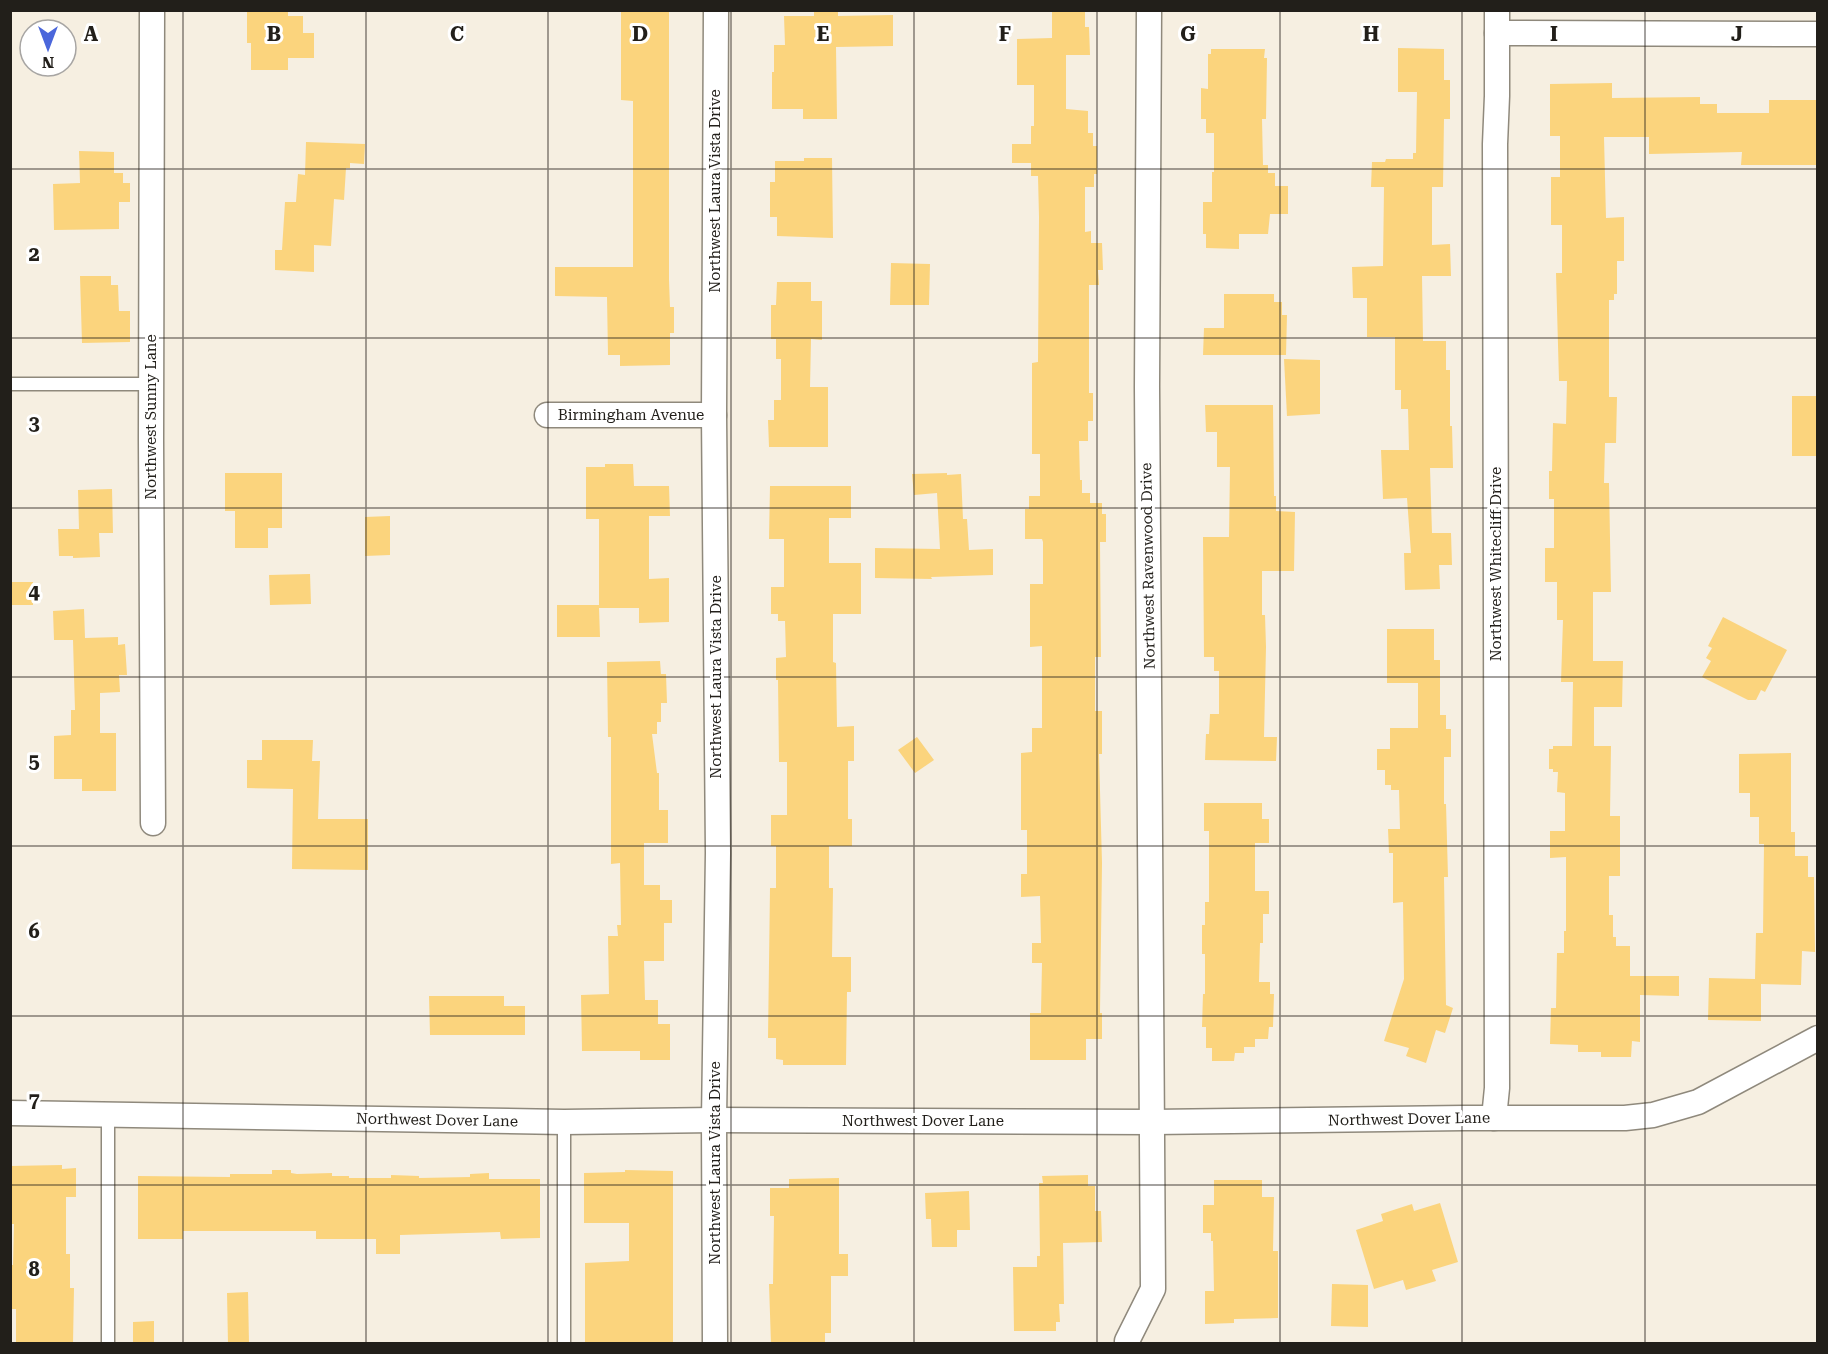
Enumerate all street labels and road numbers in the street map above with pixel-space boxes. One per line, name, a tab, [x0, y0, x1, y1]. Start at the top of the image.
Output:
street label: Northwest Laura Vista Drive	[706, 89, 724, 293]
street label: Northwest Sunny Lane	[142, 334, 160, 500]
street label: Birmingham Avenue	[558, 406, 704, 424]
street label: Northwest Ravenwood Drive	[1137, 462, 1159, 670]
street label: Northwest Whitecliff Drive	[1487, 467, 1505, 661]
street label: Northwest Laura Vista Drive	[707, 575, 725, 779]
street label: Northwest Laura Vista Drive	[706, 1061, 724, 1265]
street label: Northwest Dover Lane	[1328, 1109, 1490, 1129]
street label: Northwest Dover Lane	[356, 1110, 518, 1130]
street label: Northwest Dover Lane	[842, 1112, 1004, 1130]

